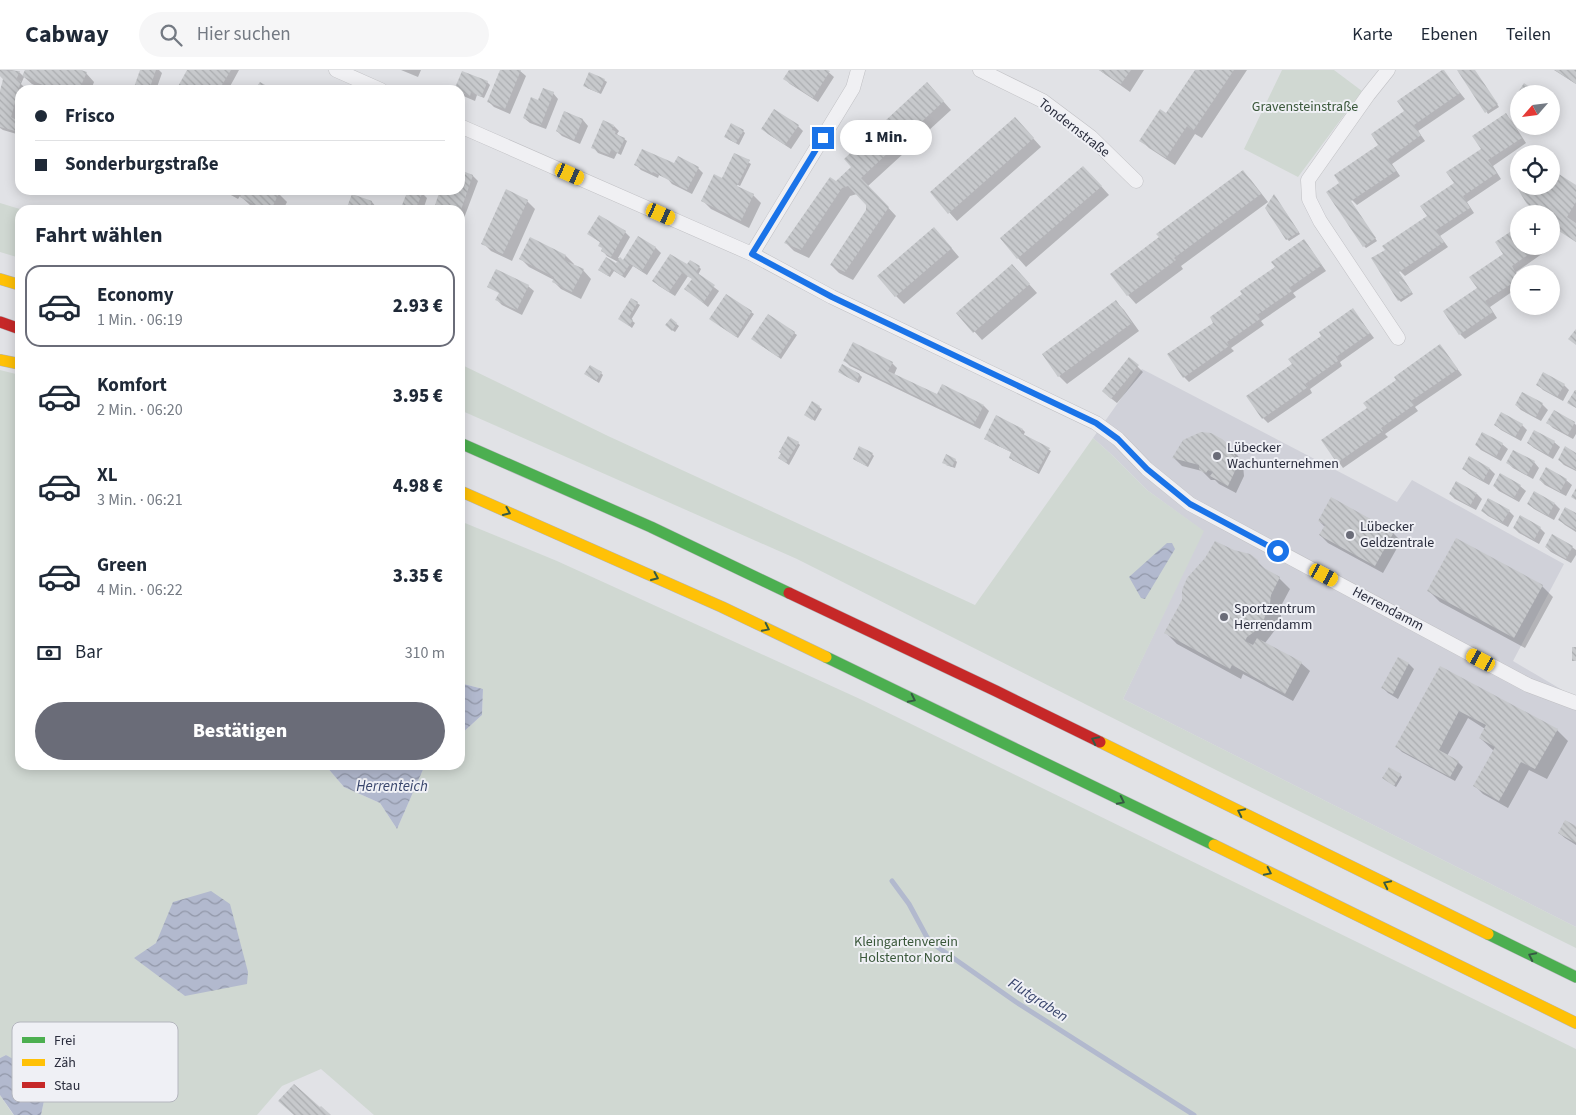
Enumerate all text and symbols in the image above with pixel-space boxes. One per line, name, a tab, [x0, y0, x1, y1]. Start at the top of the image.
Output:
search box	[139, 12, 489, 57]
text: Cabway	[25, 17, 109, 52]
icon: search	[157, 21, 185, 49]
text: Hier suchen	[197, 21, 291, 48]
text: Karte	[1352, 22, 1393, 47]
text: Ebenen	[1421, 22, 1478, 47]
text: Teilen	[1506, 22, 1551, 47]
north arrow	[1510, 85, 1560, 135]
map controls	[1510, 85, 1560, 315]
street label: Tondernstraße	[1034, 94, 1114, 162]
park label: Gravensteinstraße	[1252, 97, 1358, 117]
text: Frisco	[65, 103, 115, 130]
callout: 1 Min.	[840, 120, 933, 156]
text: 1 Min.	[865, 126, 907, 148]
route end	[812, 127, 834, 149]
button: locate	[1510, 145, 1560, 195]
text: Sonderburgstraße	[65, 151, 219, 178]
car	[553, 161, 586, 187]
car	[644, 201, 677, 227]
button: +	[1510, 205, 1560, 255]
text: Fahrt wählen	[35, 219, 163, 251]
button: −	[1510, 265, 1560, 315]
text: Economy	[97, 282, 174, 309]
icon: car	[37, 284, 82, 329]
text: 2.93 €	[393, 293, 443, 320]
text: 1 Min. · 06:19	[97, 309, 183, 331]
text: Komfort	[97, 372, 167, 399]
icon: car	[37, 374, 82, 419]
text: 3.95 €	[393, 383, 443, 410]
text: 2 Min. · 06:20	[97, 399, 183, 421]
place label: Lübecker Wachunternehmen	[1227, 438, 1339, 474]
marker: Lübecker Wachunternehmen	[1211, 450, 1223, 462]
text: XL	[97, 462, 118, 489]
icon: car	[37, 464, 82, 509]
text: 4.98 €	[393, 473, 443, 500]
text: 3 Min. · 06:21	[97, 489, 183, 511]
one-way arrow	[502, 505, 511, 516]
place label: Lübecker Geldzentrale	[1360, 517, 1434, 553]
marker: Lübecker Geldzentrale	[1344, 529, 1356, 541]
route start	[1267, 540, 1289, 562]
text: Green	[97, 552, 147, 579]
icon: car	[37, 554, 82, 599]
car	[1307, 561, 1340, 589]
text: 3.35 €	[393, 563, 443, 590]
one-way arrow	[650, 571, 659, 582]
text: 4 Min. · 06:22	[97, 579, 183, 601]
street label: Herrendamm	[1349, 582, 1427, 636]
place label: Sportzentrum Herrendamm	[1234, 599, 1316, 635]
marker: Sportzentrum Herrendamm	[1218, 611, 1230, 623]
one-way arrow	[761, 622, 770, 632]
icon: cash	[35, 639, 63, 667]
text: Bar	[75, 639, 102, 666]
text: 310 m	[405, 642, 445, 664]
car	[1464, 646, 1497, 674]
one-way arrow	[907, 693, 916, 703]
button: Bestätigen	[35, 702, 445, 760]
one-way arrow	[1091, 736, 1100, 746]
water label: Herrenteich	[356, 776, 428, 797]
one-way arrow	[1116, 795, 1125, 805]
one-way arrow	[1237, 808, 1246, 818]
one-way arrow	[1262, 866, 1271, 876]
one-way arrow	[1383, 880, 1392, 890]
park label: Kleingartenverein Holstentor Nord	[854, 932, 958, 968]
one-way arrow	[1528, 952, 1537, 962]
water label: Flutgraben	[1004, 973, 1072, 1027]
legend	[12, 1022, 178, 1102]
text: Frei	[54, 1031, 76, 1051]
text: Zäh	[54, 1053, 76, 1073]
text: Stau	[54, 1076, 80, 1096]

